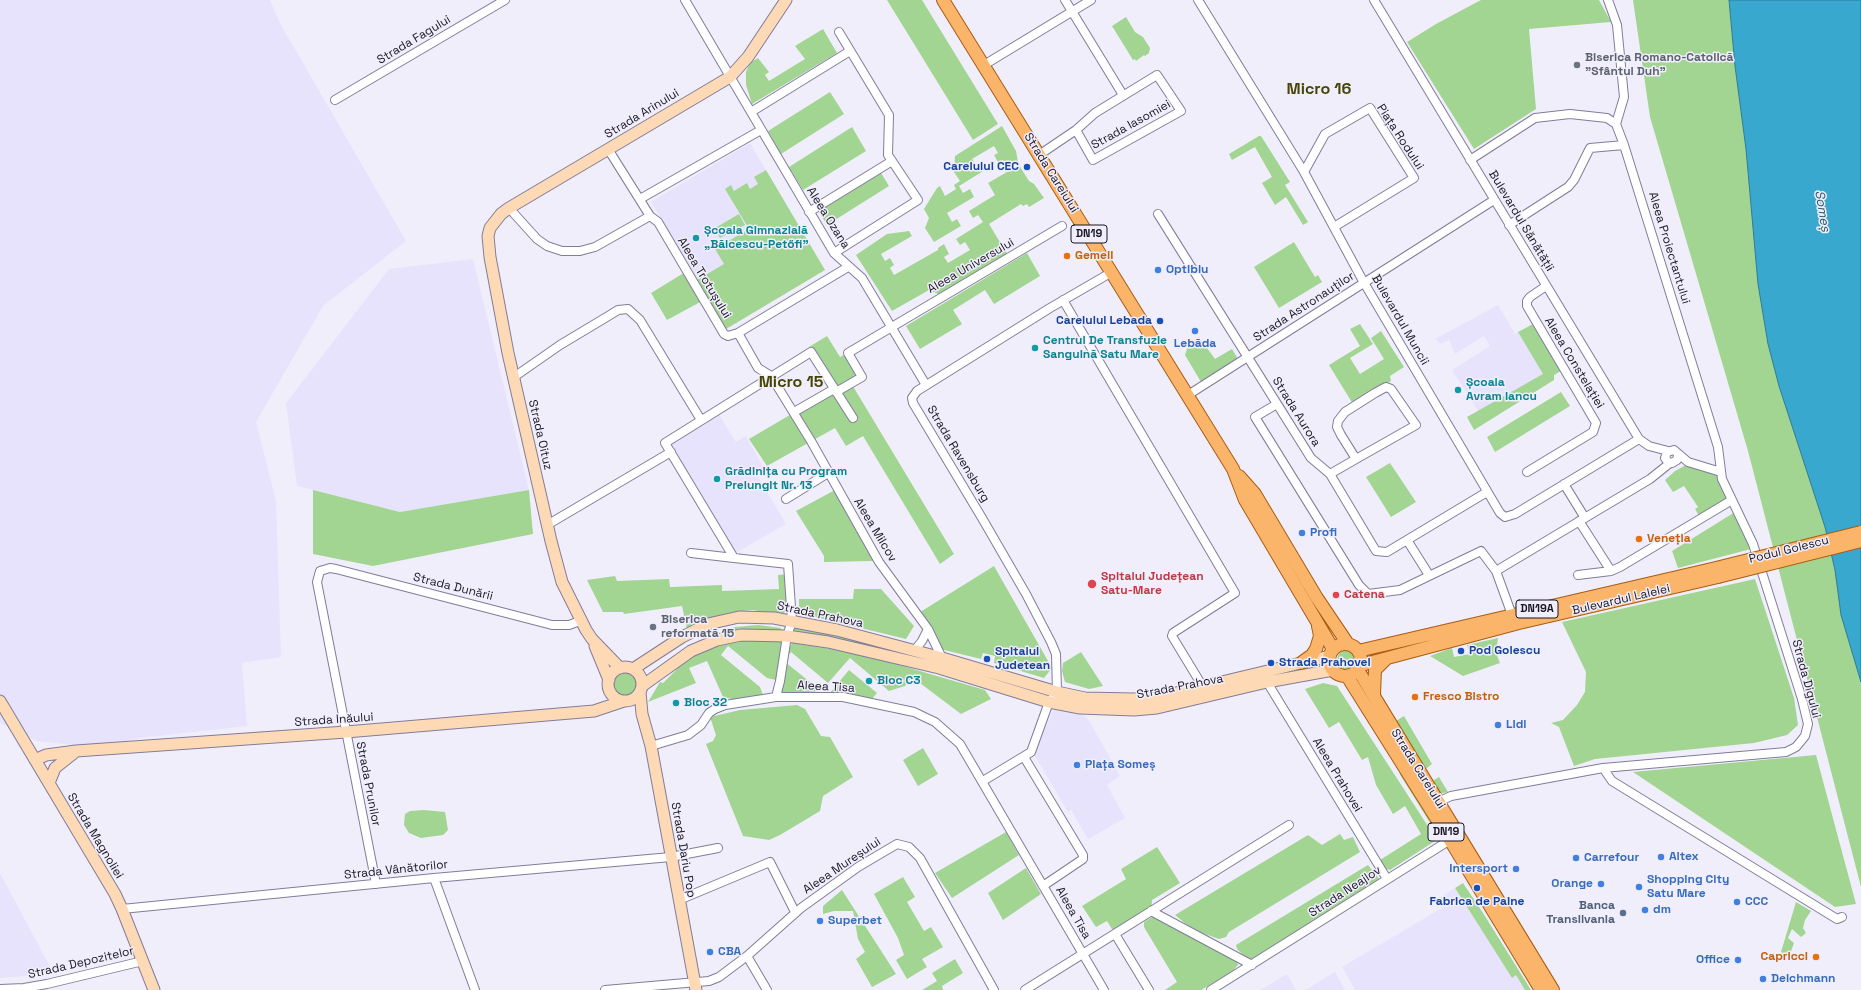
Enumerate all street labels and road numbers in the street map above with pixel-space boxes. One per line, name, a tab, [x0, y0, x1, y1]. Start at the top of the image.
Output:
street label: Strada Fagului	[375, 12, 453, 68]
street label: Strada Arinului	[602, 86, 682, 142]
street label: Strada Iasomiei	[1089, 97, 1173, 153]
street label: Piața Rodului	[1373, 101, 1427, 173]
street label: Strada Careiului	[1021, 131, 1081, 215]
street label: Bulevardul Sănătății	[1485, 168, 1557, 274]
street label: Aleea Ozana	[803, 184, 853, 252]
street label: Aleea Proiectantului	[1645, 190, 1693, 306]
road number: DN19	[1071, 225, 1107, 243]
street label: Aleea Trotușului	[674, 235, 734, 321]
street label: Aleea Universului	[925, 235, 1017, 297]
street label: Strada Astronauților	[1251, 269, 1357, 345]
street label: Bulevardul Muncii	[1368, 272, 1432, 368]
street label: Aleea Constelației	[1541, 315, 1607, 411]
street label: Strada Aurora	[1269, 374, 1323, 450]
street label: Strada Oituz	[525, 398, 555, 472]
street label: Strada Ravensburg	[924, 403, 992, 505]
street label: Aleea Milcov	[850, 496, 900, 564]
street label: Podul Golescu	[1748, 533, 1830, 567]
street label: Strada Dunării	[412, 570, 494, 604]
street label: Bulevardul Lalelei	[1571, 582, 1671, 618]
street label: Strada Prahova	[776, 599, 864, 631]
road number: DN19A	[1516, 600, 1558, 618]
street label: Strada Digului	[1789, 638, 1823, 720]
street label: Strada Prahova	[1136, 672, 1224, 702]
street label: Aleea Tisa	[797, 678, 855, 696]
street label: Strada Inăului	[294, 710, 374, 730]
street label: Strada Careiului	[1388, 727, 1448, 811]
street label: Aleea Prahovei	[1309, 735, 1365, 815]
street label: Strada Prunilor	[353, 740, 383, 828]
street label: Strada Magnoliei	[64, 791, 126, 881]
street label: Strada Dariu Pop	[668, 801, 698, 899]
road number: DN19	[1428, 823, 1464, 841]
street label: Aleea Mureșului	[800, 835, 884, 897]
street label: Strada Vânătorilor	[343, 857, 449, 883]
street label: Strada Neajlov	[1306, 863, 1384, 921]
street label: Aleea Tisa	[1052, 884, 1094, 942]
street label: Strada Depozitelor	[27, 944, 135, 982]

